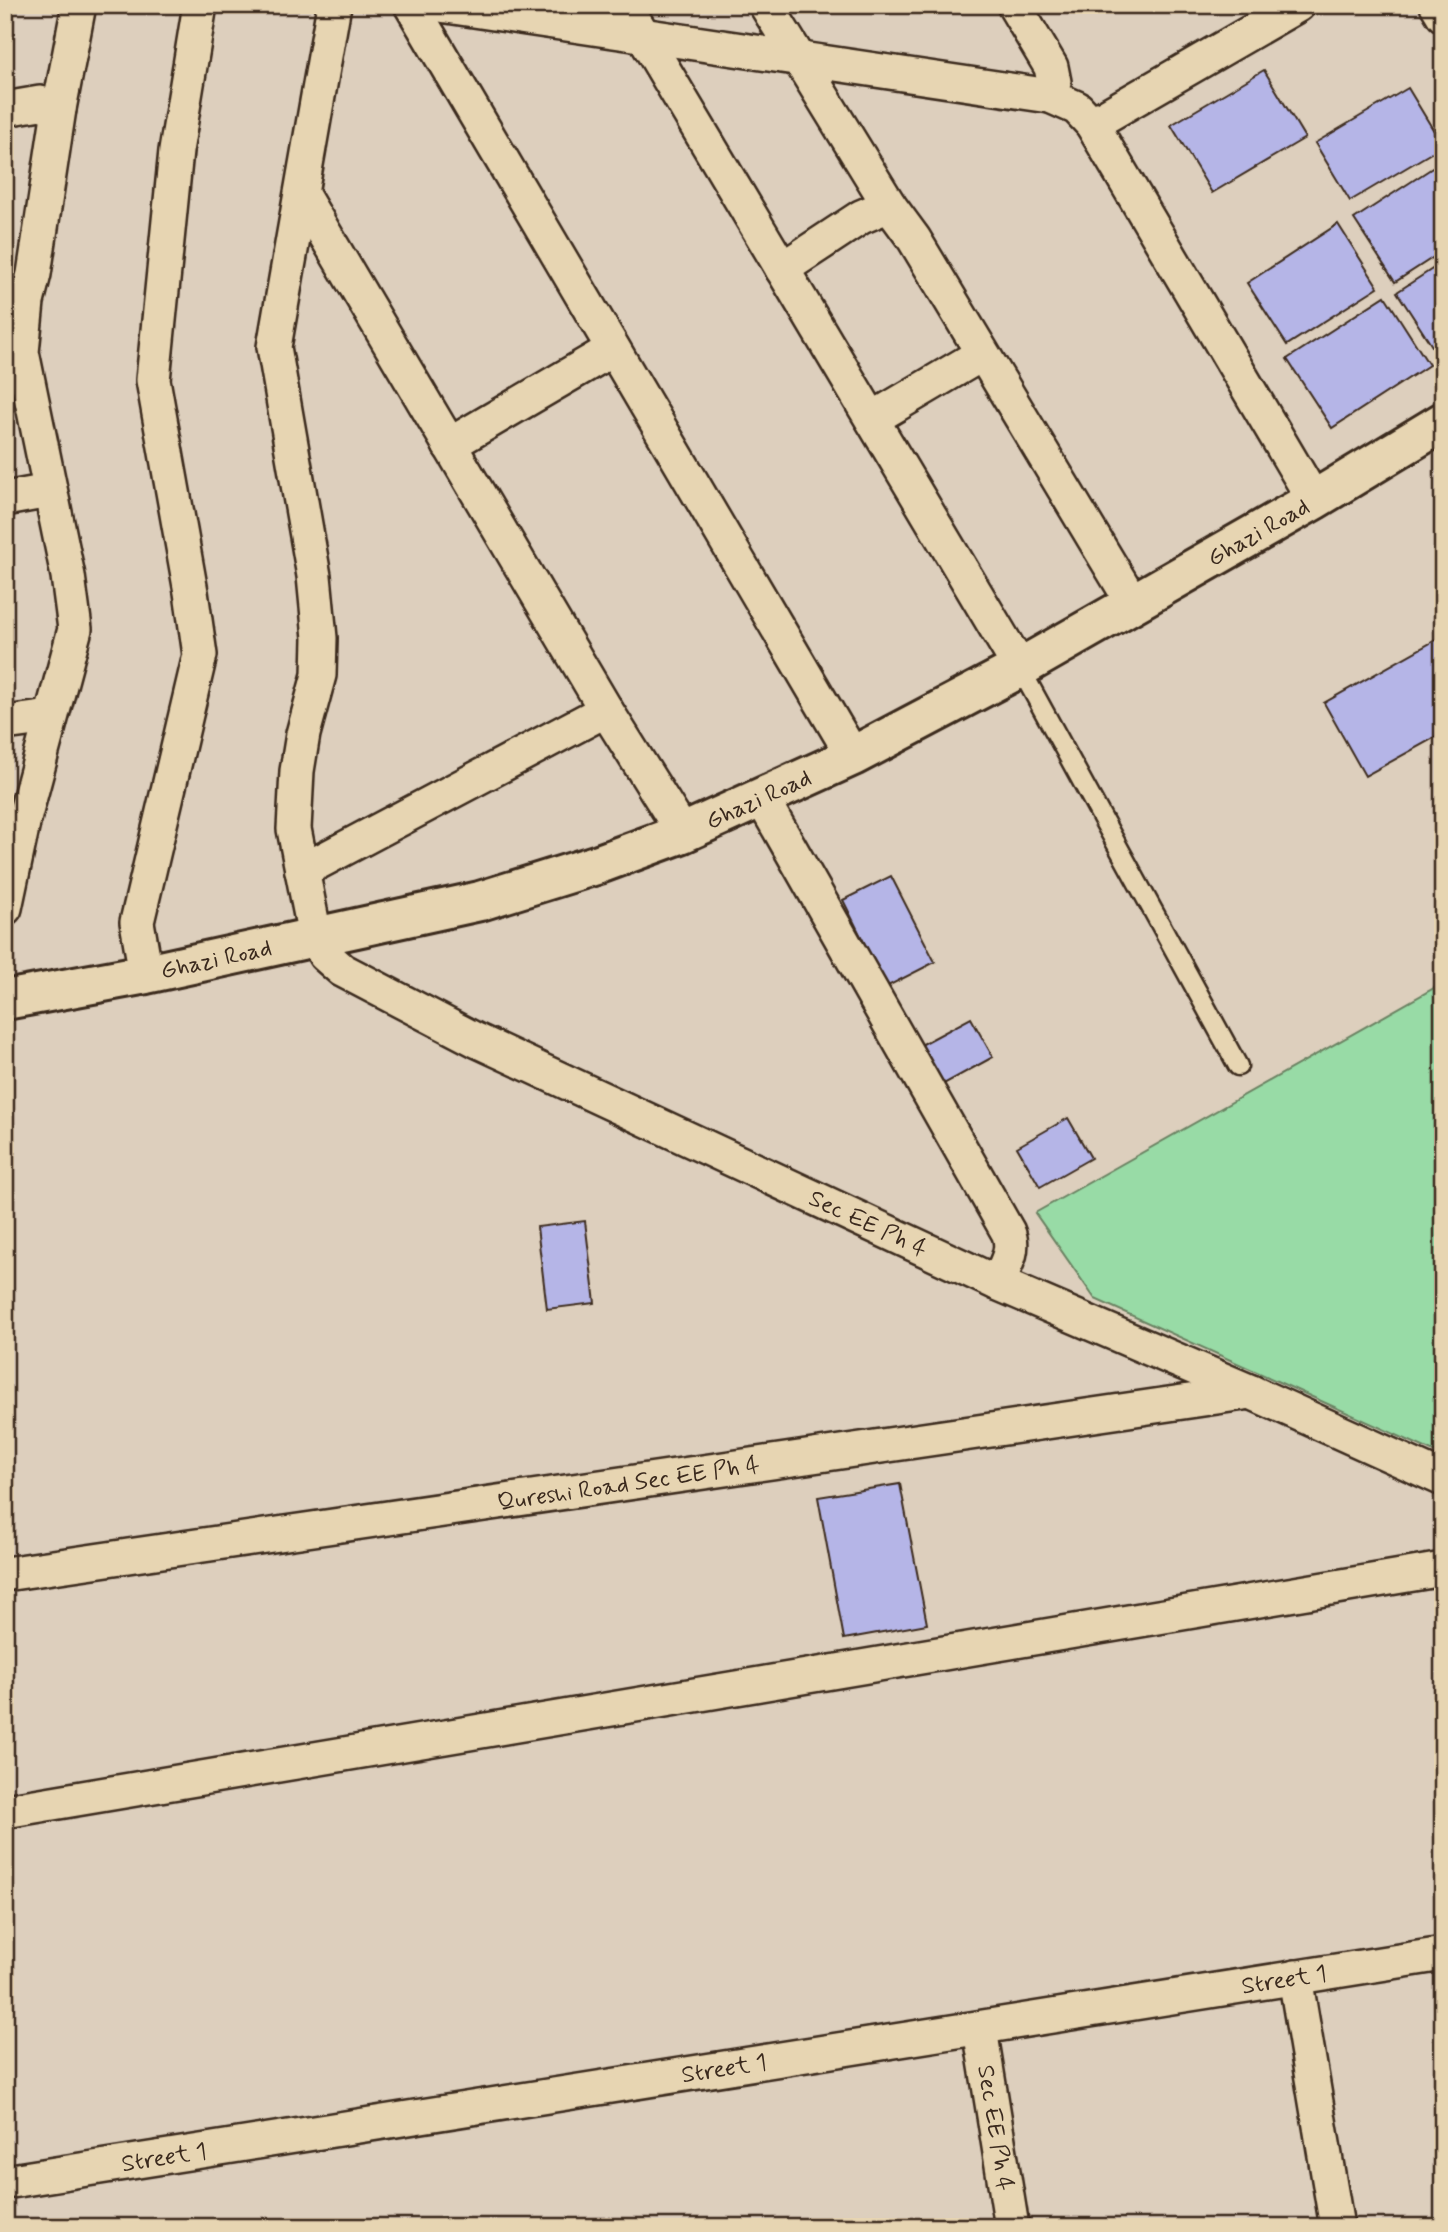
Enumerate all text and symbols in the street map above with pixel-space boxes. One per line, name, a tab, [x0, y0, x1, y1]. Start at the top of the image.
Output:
street label: Ghazi Road	[1202, 492, 1315, 575]
street label: Ghazi Road	[701, 763, 817, 838]
street label: Ghazi Road	[158, 933, 275, 987]
street label: Sec EE Ph 4	[803, 1183, 932, 1265]
street label: Qureshi Road Sec EE Ph 4	[495, 1450, 762, 1519]
street label: Street 1	[1239, 1959, 1329, 2003]
street label: Street 1	[679, 2047, 769, 2092]
street label: Sec EE Ph 4	[969, 2063, 1020, 2193]
street label: Street 1	[119, 2136, 209, 2180]

